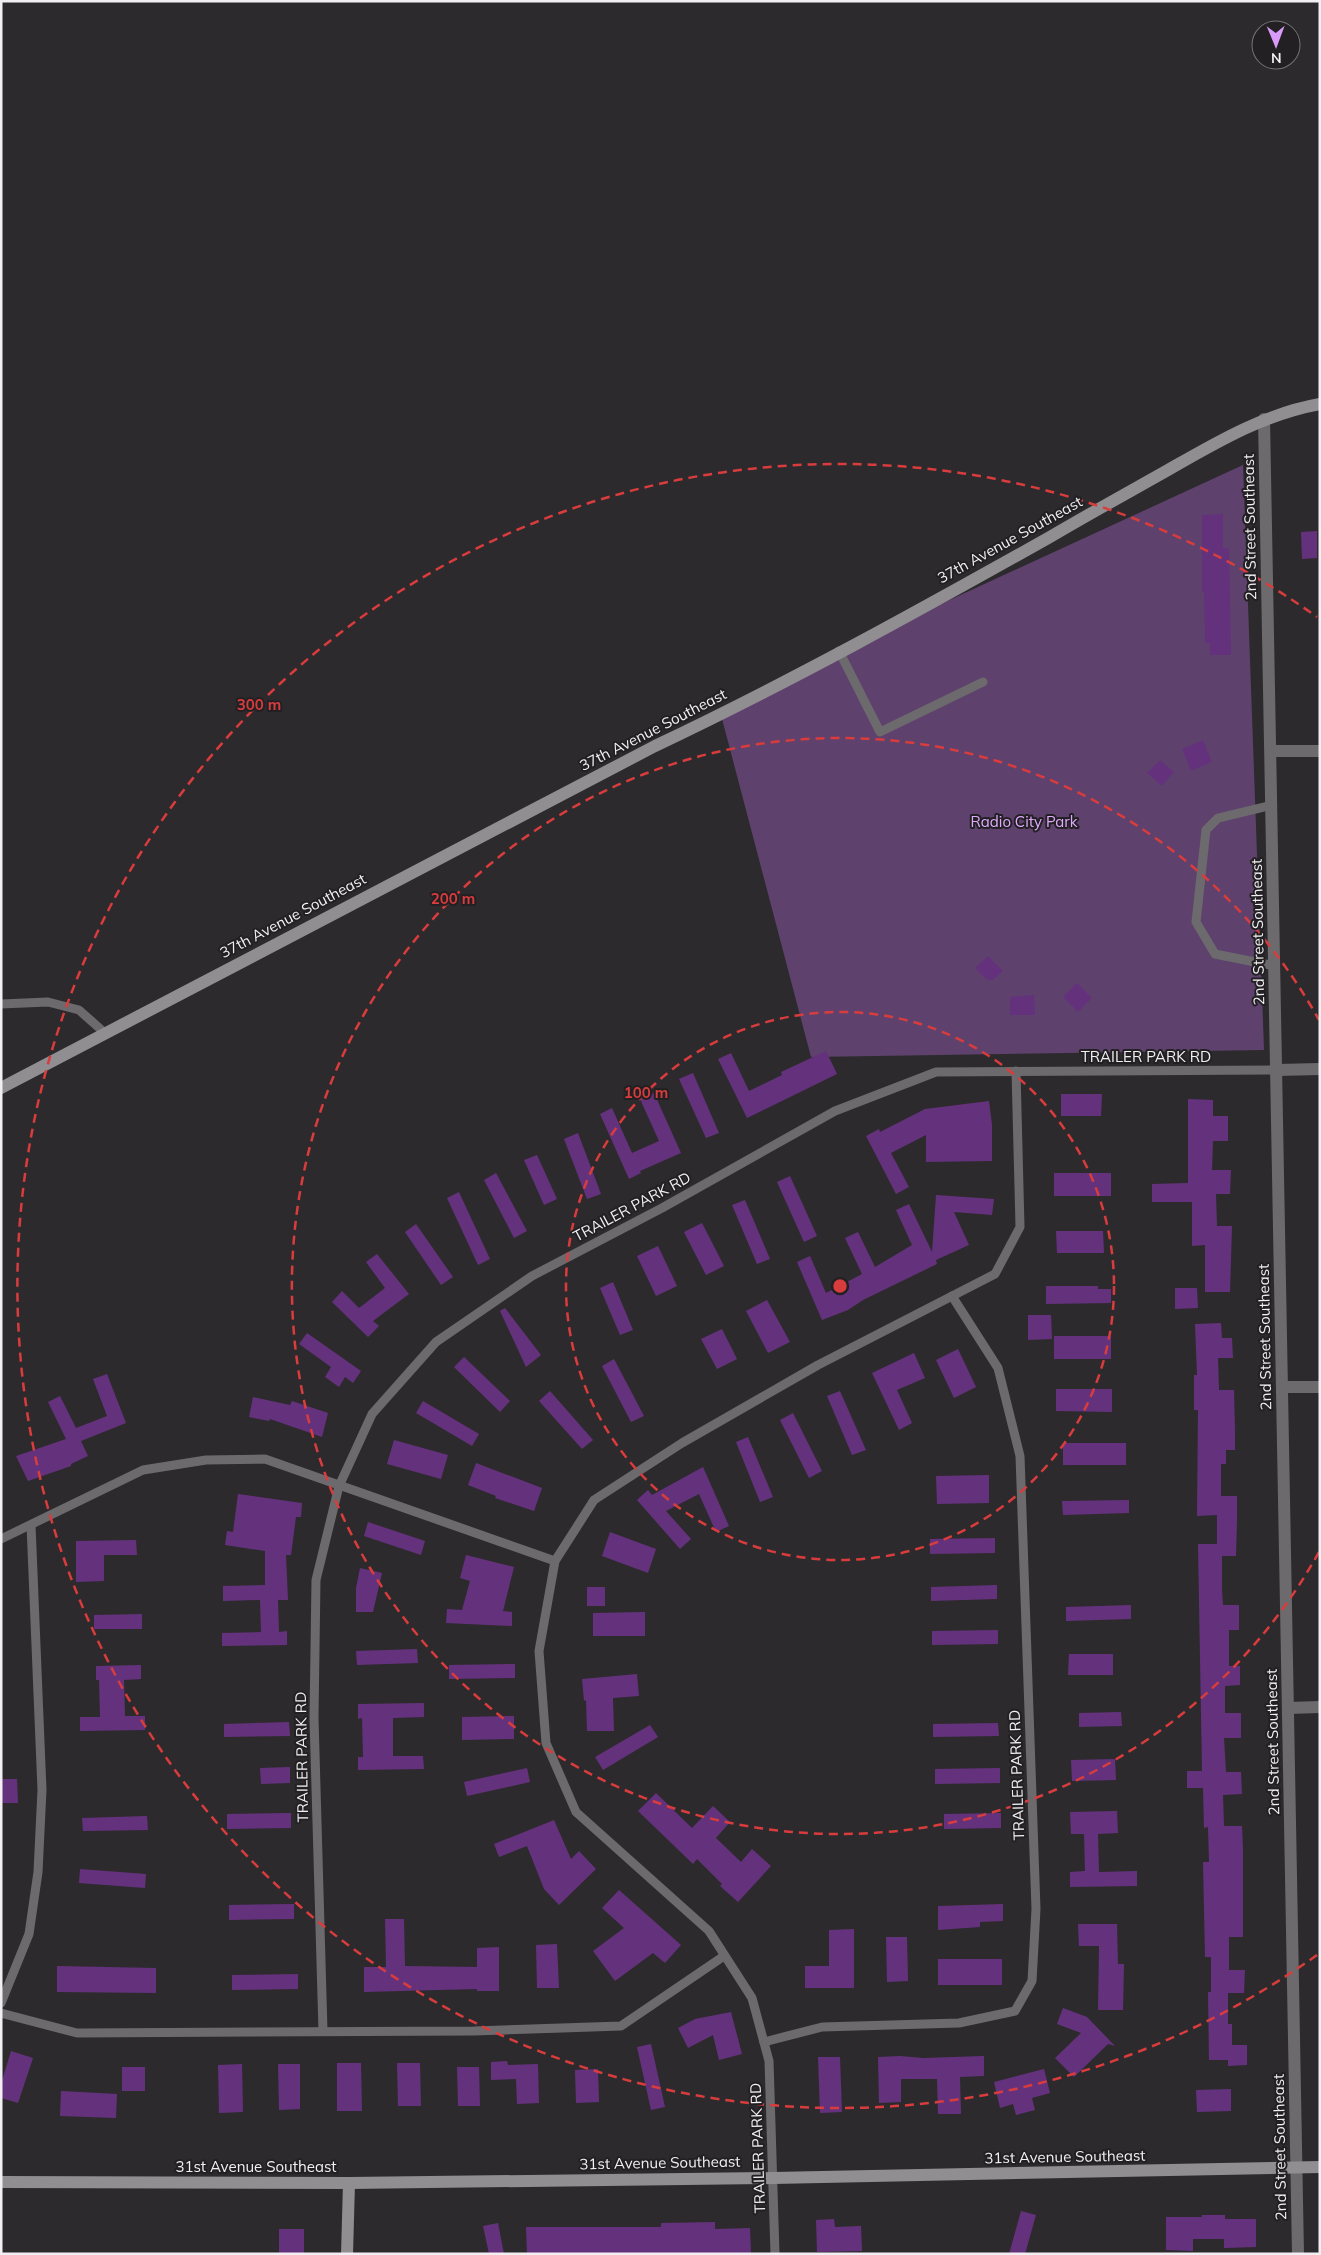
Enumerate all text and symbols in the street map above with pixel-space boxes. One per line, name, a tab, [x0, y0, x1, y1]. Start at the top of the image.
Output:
north arrow	[1251, 20, 1301, 70]
text: N	[1271, 49, 1282, 67]
street label: 2nd Street Southeast	[1239, 454, 1260, 600]
street label: 37th Avenue Southeast	[934, 492, 1085, 587]
street label: 37th Avenue Southeast	[576, 684, 729, 775]
text: 300 m	[237, 695, 281, 714]
park label: Radio City Park	[970, 812, 1078, 831]
street label: 2nd Street Southeast	[1247, 859, 1268, 1005]
street label: 37th Avenue Southeast	[217, 869, 369, 962]
text: 200 m	[431, 889, 475, 908]
street label: TRAILER PARK RD	[1081, 1047, 1211, 1066]
text: 100 m	[624, 1083, 668, 1102]
street label: TRAILER PARK RD	[570, 1168, 694, 1246]
street label: 2nd Street Southeast	[1254, 1264, 1275, 1410]
centre of rings	[831, 1277, 849, 1295]
street label: 2nd Street Southeast	[1262, 1669, 1283, 1815]
street label: TRAILER PARK RD	[291, 1692, 312, 1822]
street label: TRAILER PARK RD	[1005, 1709, 1028, 1841]
street label: 2nd Street Southeast	[1269, 2074, 1290, 2220]
street label: TRAILER PARK RD	[746, 2082, 769, 2214]
street label: 31st Avenue Southeast	[984, 2146, 1146, 2167]
street label: 31st Avenue Southeast	[579, 2152, 741, 2173]
street label: 31st Avenue Southeast	[175, 2157, 337, 2176]

